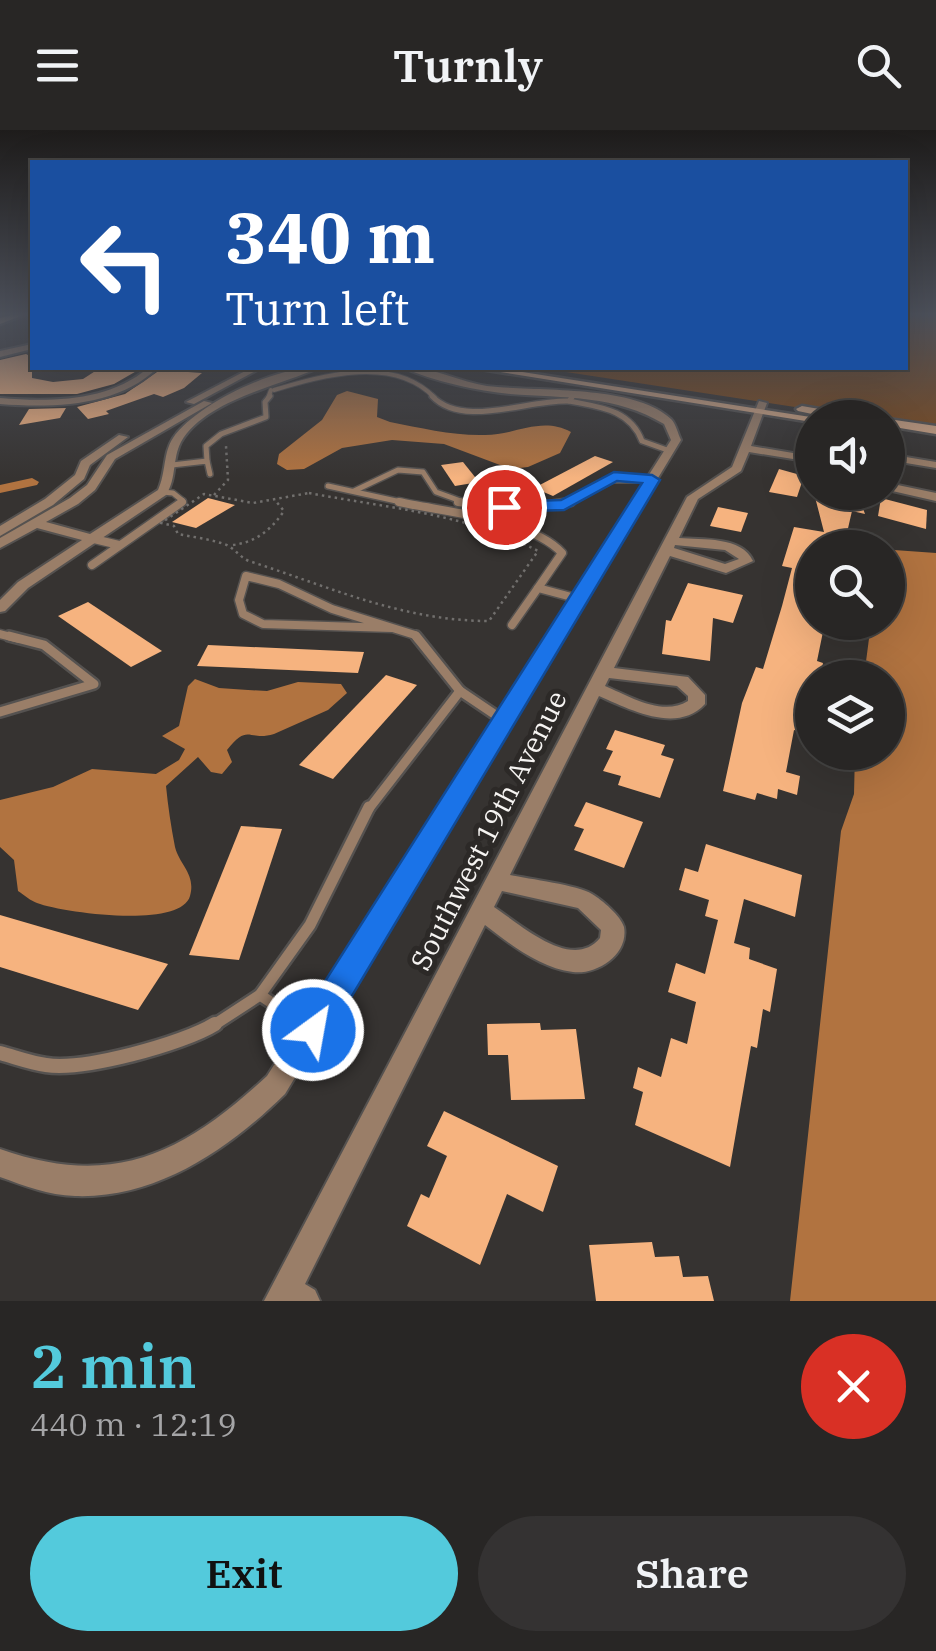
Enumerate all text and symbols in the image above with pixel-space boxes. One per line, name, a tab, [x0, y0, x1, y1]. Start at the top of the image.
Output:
text: Turnly	[393, 36, 543, 94]
icon: menu	[30, 38, 85, 93]
icon: search	[851, 38, 906, 93]
text: 340 m	[225, 191, 435, 282]
icon: left	[60, 200, 190, 330]
text: Turn left	[225, 279, 409, 337]
map controls	[795, 400, 905, 770]
button: sound	[795, 400, 905, 510]
pin	[462, 465, 547, 550]
icon: arrive	[477, 480, 532, 535]
button: search	[795, 530, 905, 640]
button: layers	[795, 660, 905, 770]
street label: Southwest 19th Avenue	[401, 684, 575, 976]
position arrow	[261, 978, 365, 1082]
text: 2 min	[30, 1326, 197, 1405]
button: close	[801, 1334, 906, 1439]
text: 440 m · 12:19	[30, 1403, 237, 1445]
button: Exit	[30, 1516, 458, 1631]
button: Share	[478, 1516, 906, 1631]

